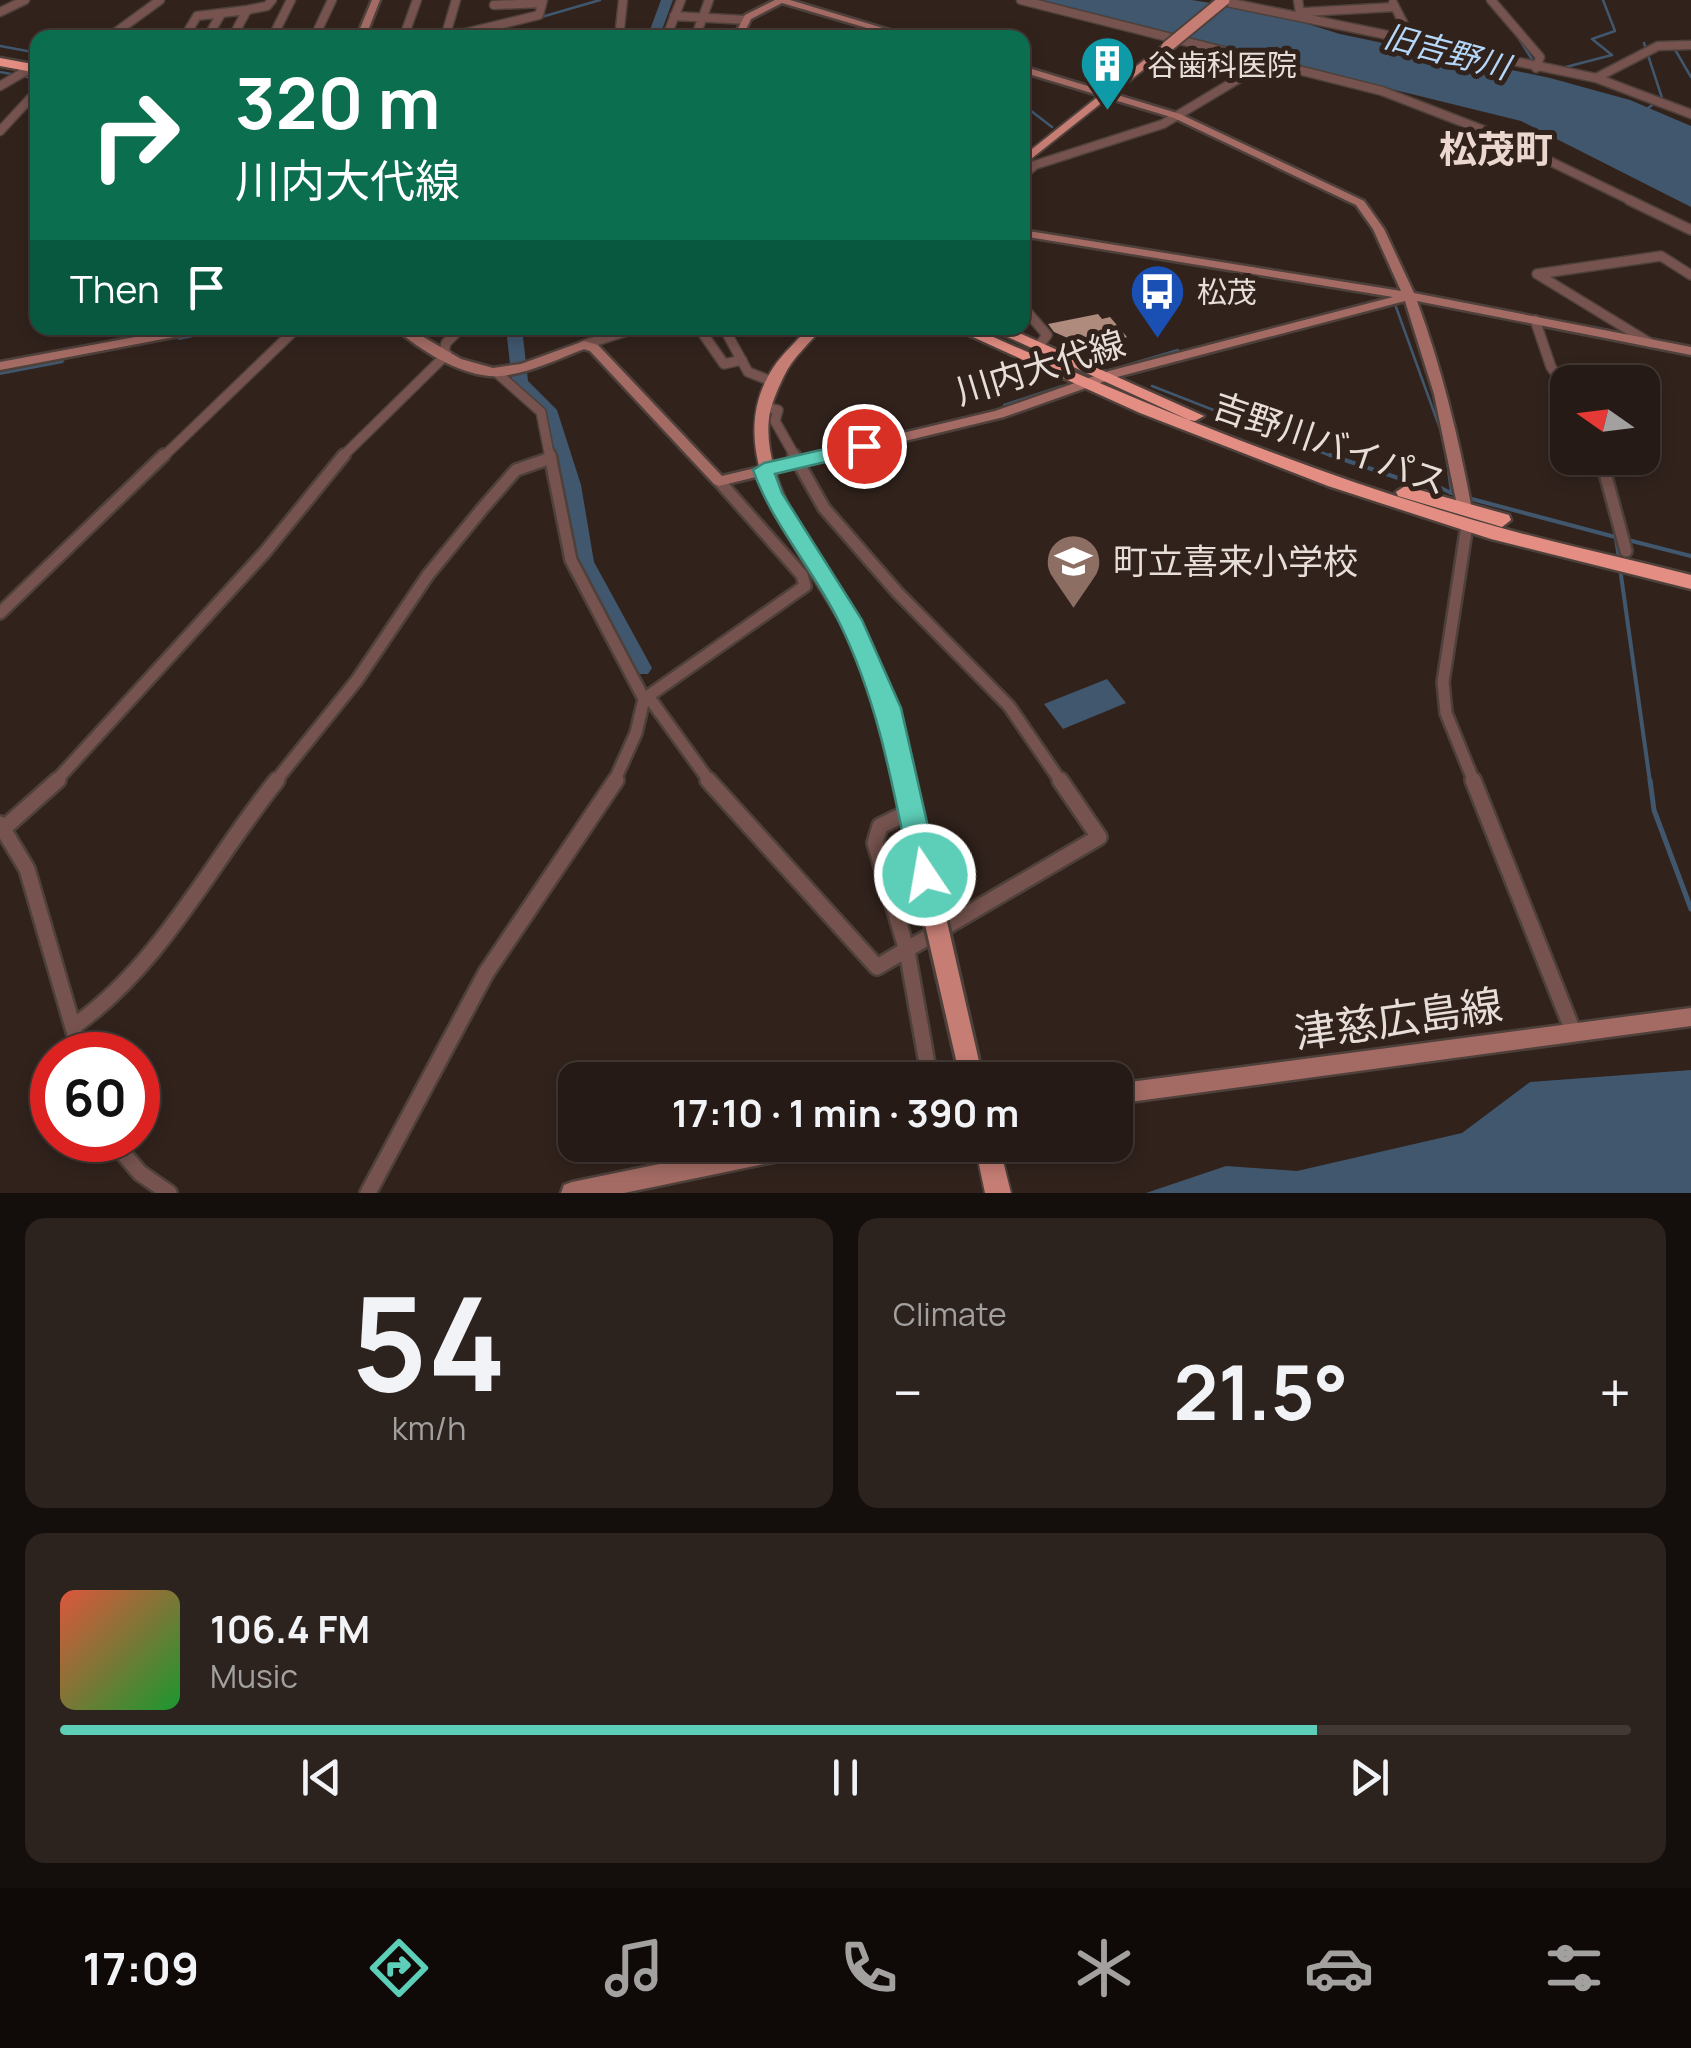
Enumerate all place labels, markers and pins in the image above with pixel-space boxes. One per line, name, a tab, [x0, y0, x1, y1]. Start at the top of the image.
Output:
building icon: 谷歯科医院	[1078, 34, 1138, 113]
place label: 谷歯科医院	[1147, 44, 1297, 85]
bus stop icon: 松茂	[1128, 261, 1188, 340]
place label: 松茂	[1197, 271, 1257, 312]
pin	[822, 404, 907, 489]
school or university icon: 町立喜来小学校	[1044, 531, 1104, 610]
place label: 町立喜来小学校	[1113, 537, 1358, 585]

